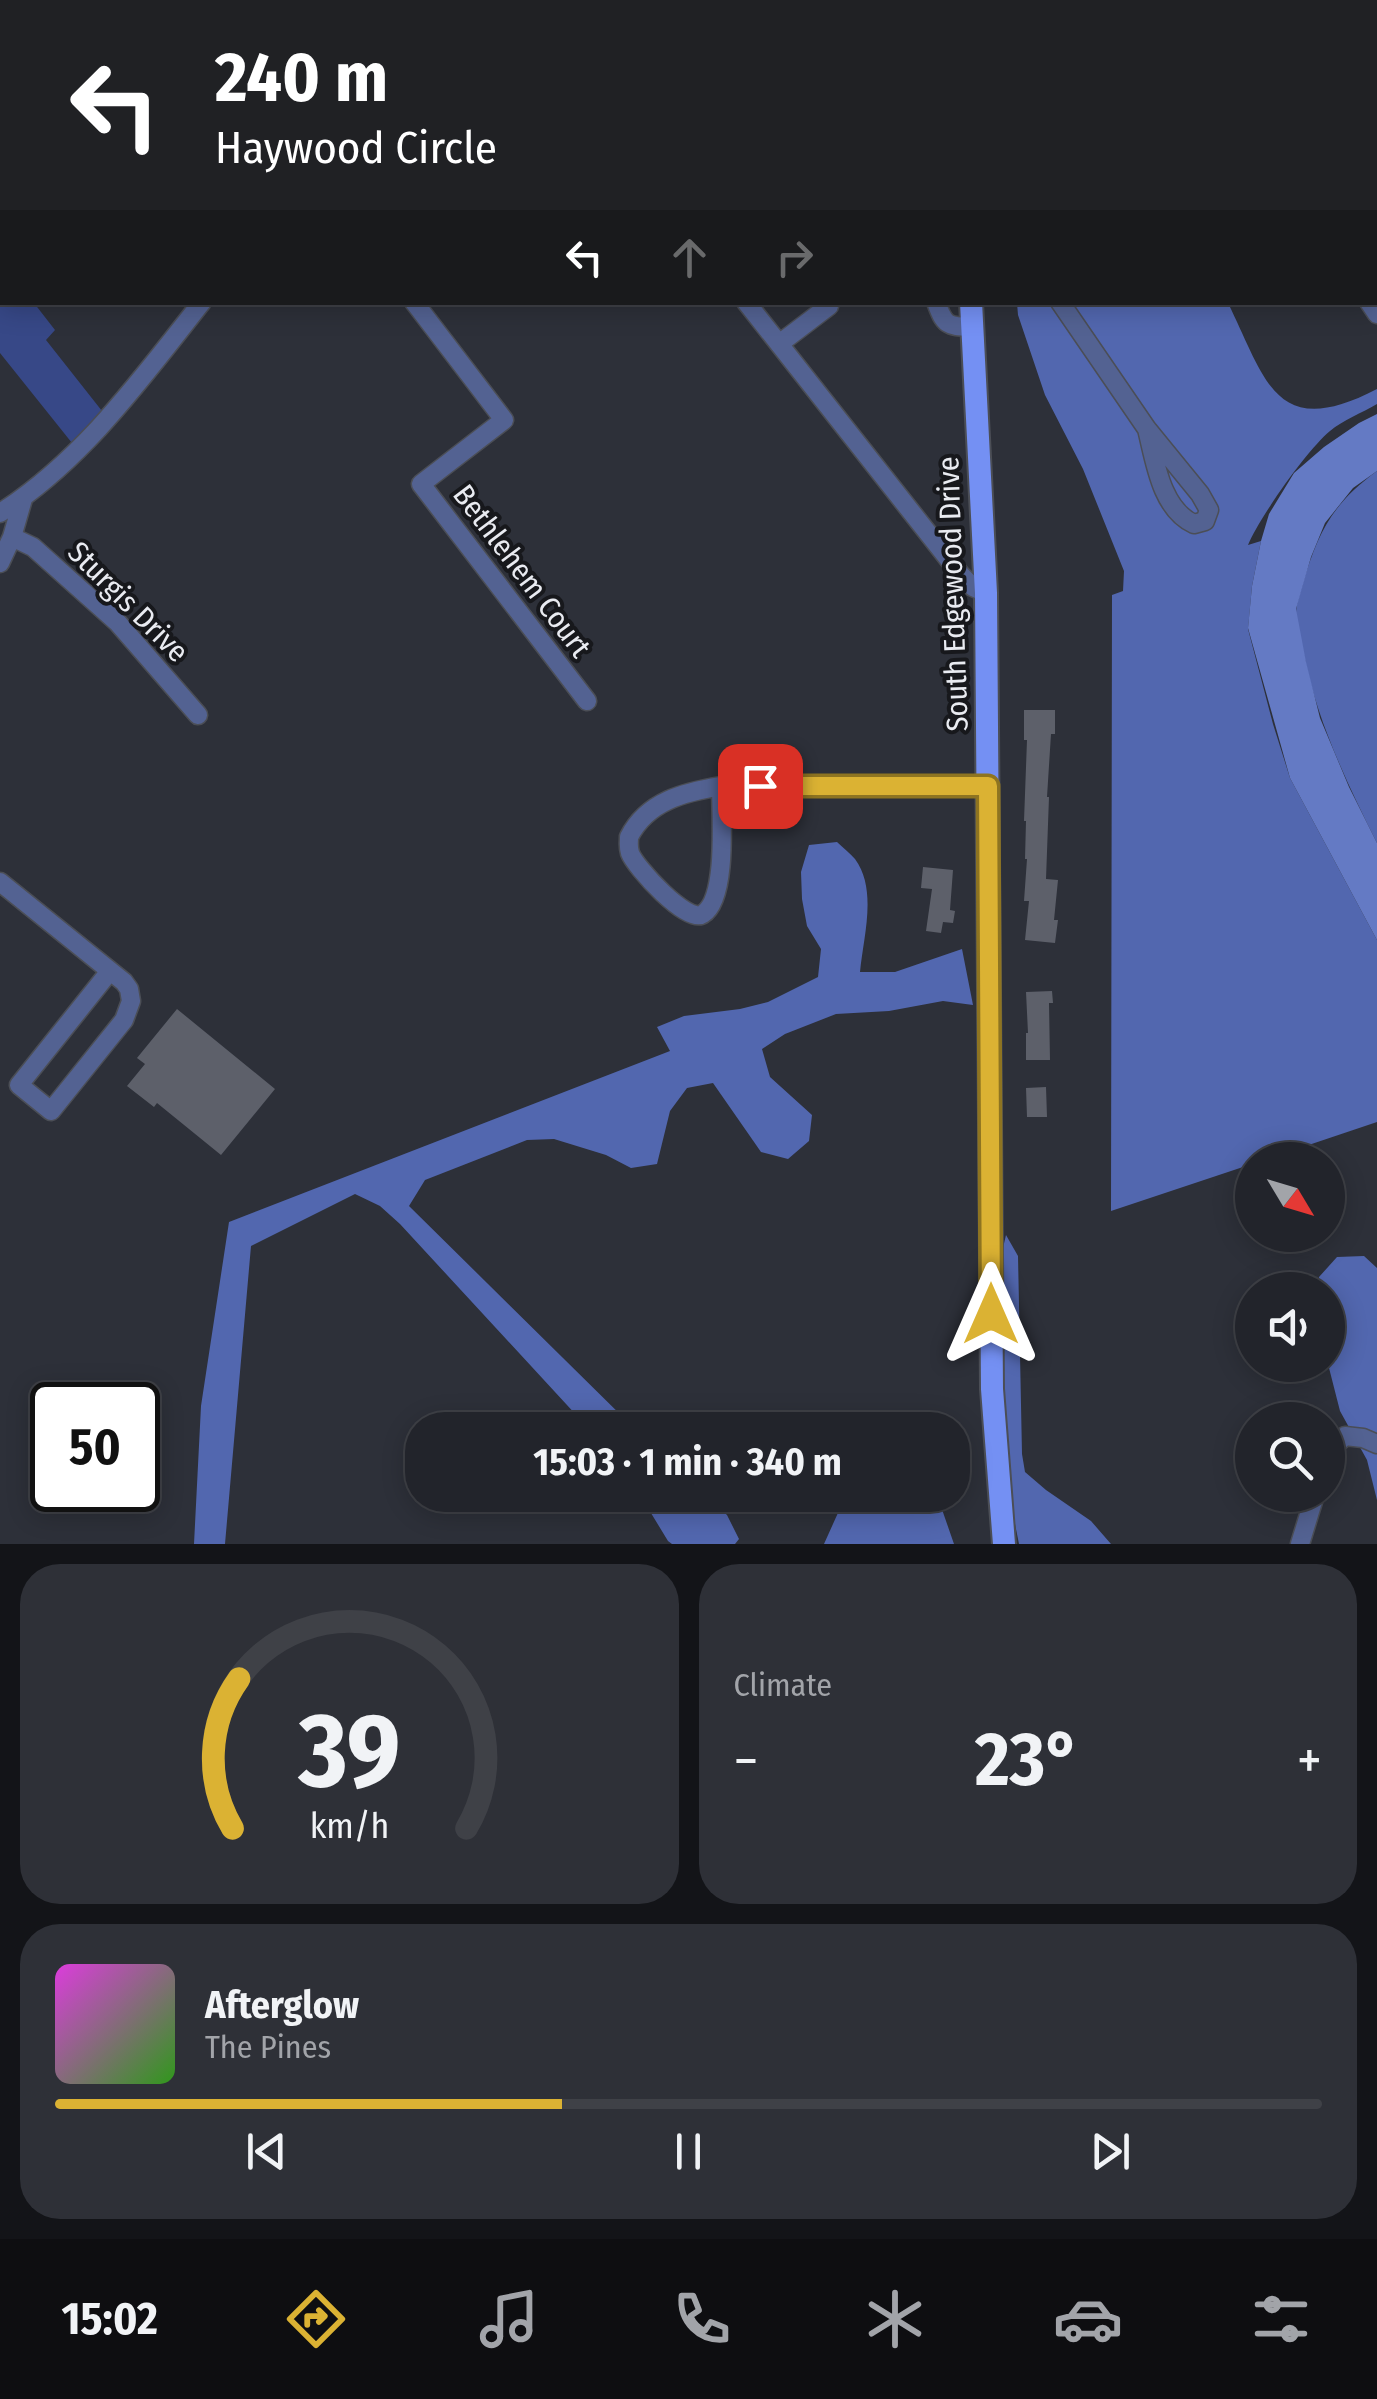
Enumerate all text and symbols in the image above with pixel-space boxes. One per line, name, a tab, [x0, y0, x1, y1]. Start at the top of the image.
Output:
text: 240 m	[215, 36, 388, 120]
icon: left	[50, 40, 180, 170]
text: Haywood Circle	[215, 121, 497, 175]
icon: left	[557, 230, 612, 285]
icon: ahead	[662, 230, 717, 285]
icon: right	[767, 230, 822, 285]
street label: South Edgewood Drive	[930, 456, 976, 732]
street label: Bethlehem Court	[445, 478, 599, 664]
street label: Sturgis Drive	[60, 534, 196, 670]
pin	[718, 744, 803, 829]
icon: arrive	[733, 759, 788, 814]
north arrow	[1235, 1142, 1345, 1252]
map controls	[1235, 1142, 1345, 1512]
position arrow	[939, 1262, 1043, 1366]
button: sound	[1235, 1272, 1345, 1382]
speed limit sign: 50	[30, 1382, 160, 1512]
button: search	[1235, 1402, 1345, 1512]
text: 15:03 · 1 min · 340 m	[533, 1439, 842, 1485]
text: Climate	[734, 1666, 832, 1704]
text: 39	[297, 1689, 400, 1814]
text: 23°	[975, 1715, 1080, 1805]
text: −	[734, 1728, 758, 1794]
text: +	[1297, 1728, 1322, 1794]
text: km/h	[309, 1805, 389, 1847]
text: Afterglow	[205, 1982, 359, 2028]
text: The Pines	[205, 2028, 331, 2066]
icon: previous	[239, 2124, 294, 2179]
icon: pause	[661, 2124, 716, 2179]
icon: next	[1083, 2124, 1138, 2179]
icon: directions	[281, 2284, 351, 2354]
icon: music	[474, 2284, 544, 2354]
icon: phone	[667, 2284, 737, 2354]
icon: climate	[860, 2284, 930, 2354]
icon: car	[1053, 2284, 1123, 2354]
icon: filters	[1246, 2284, 1316, 2354]
text: 15:02	[61, 2292, 158, 2346]

